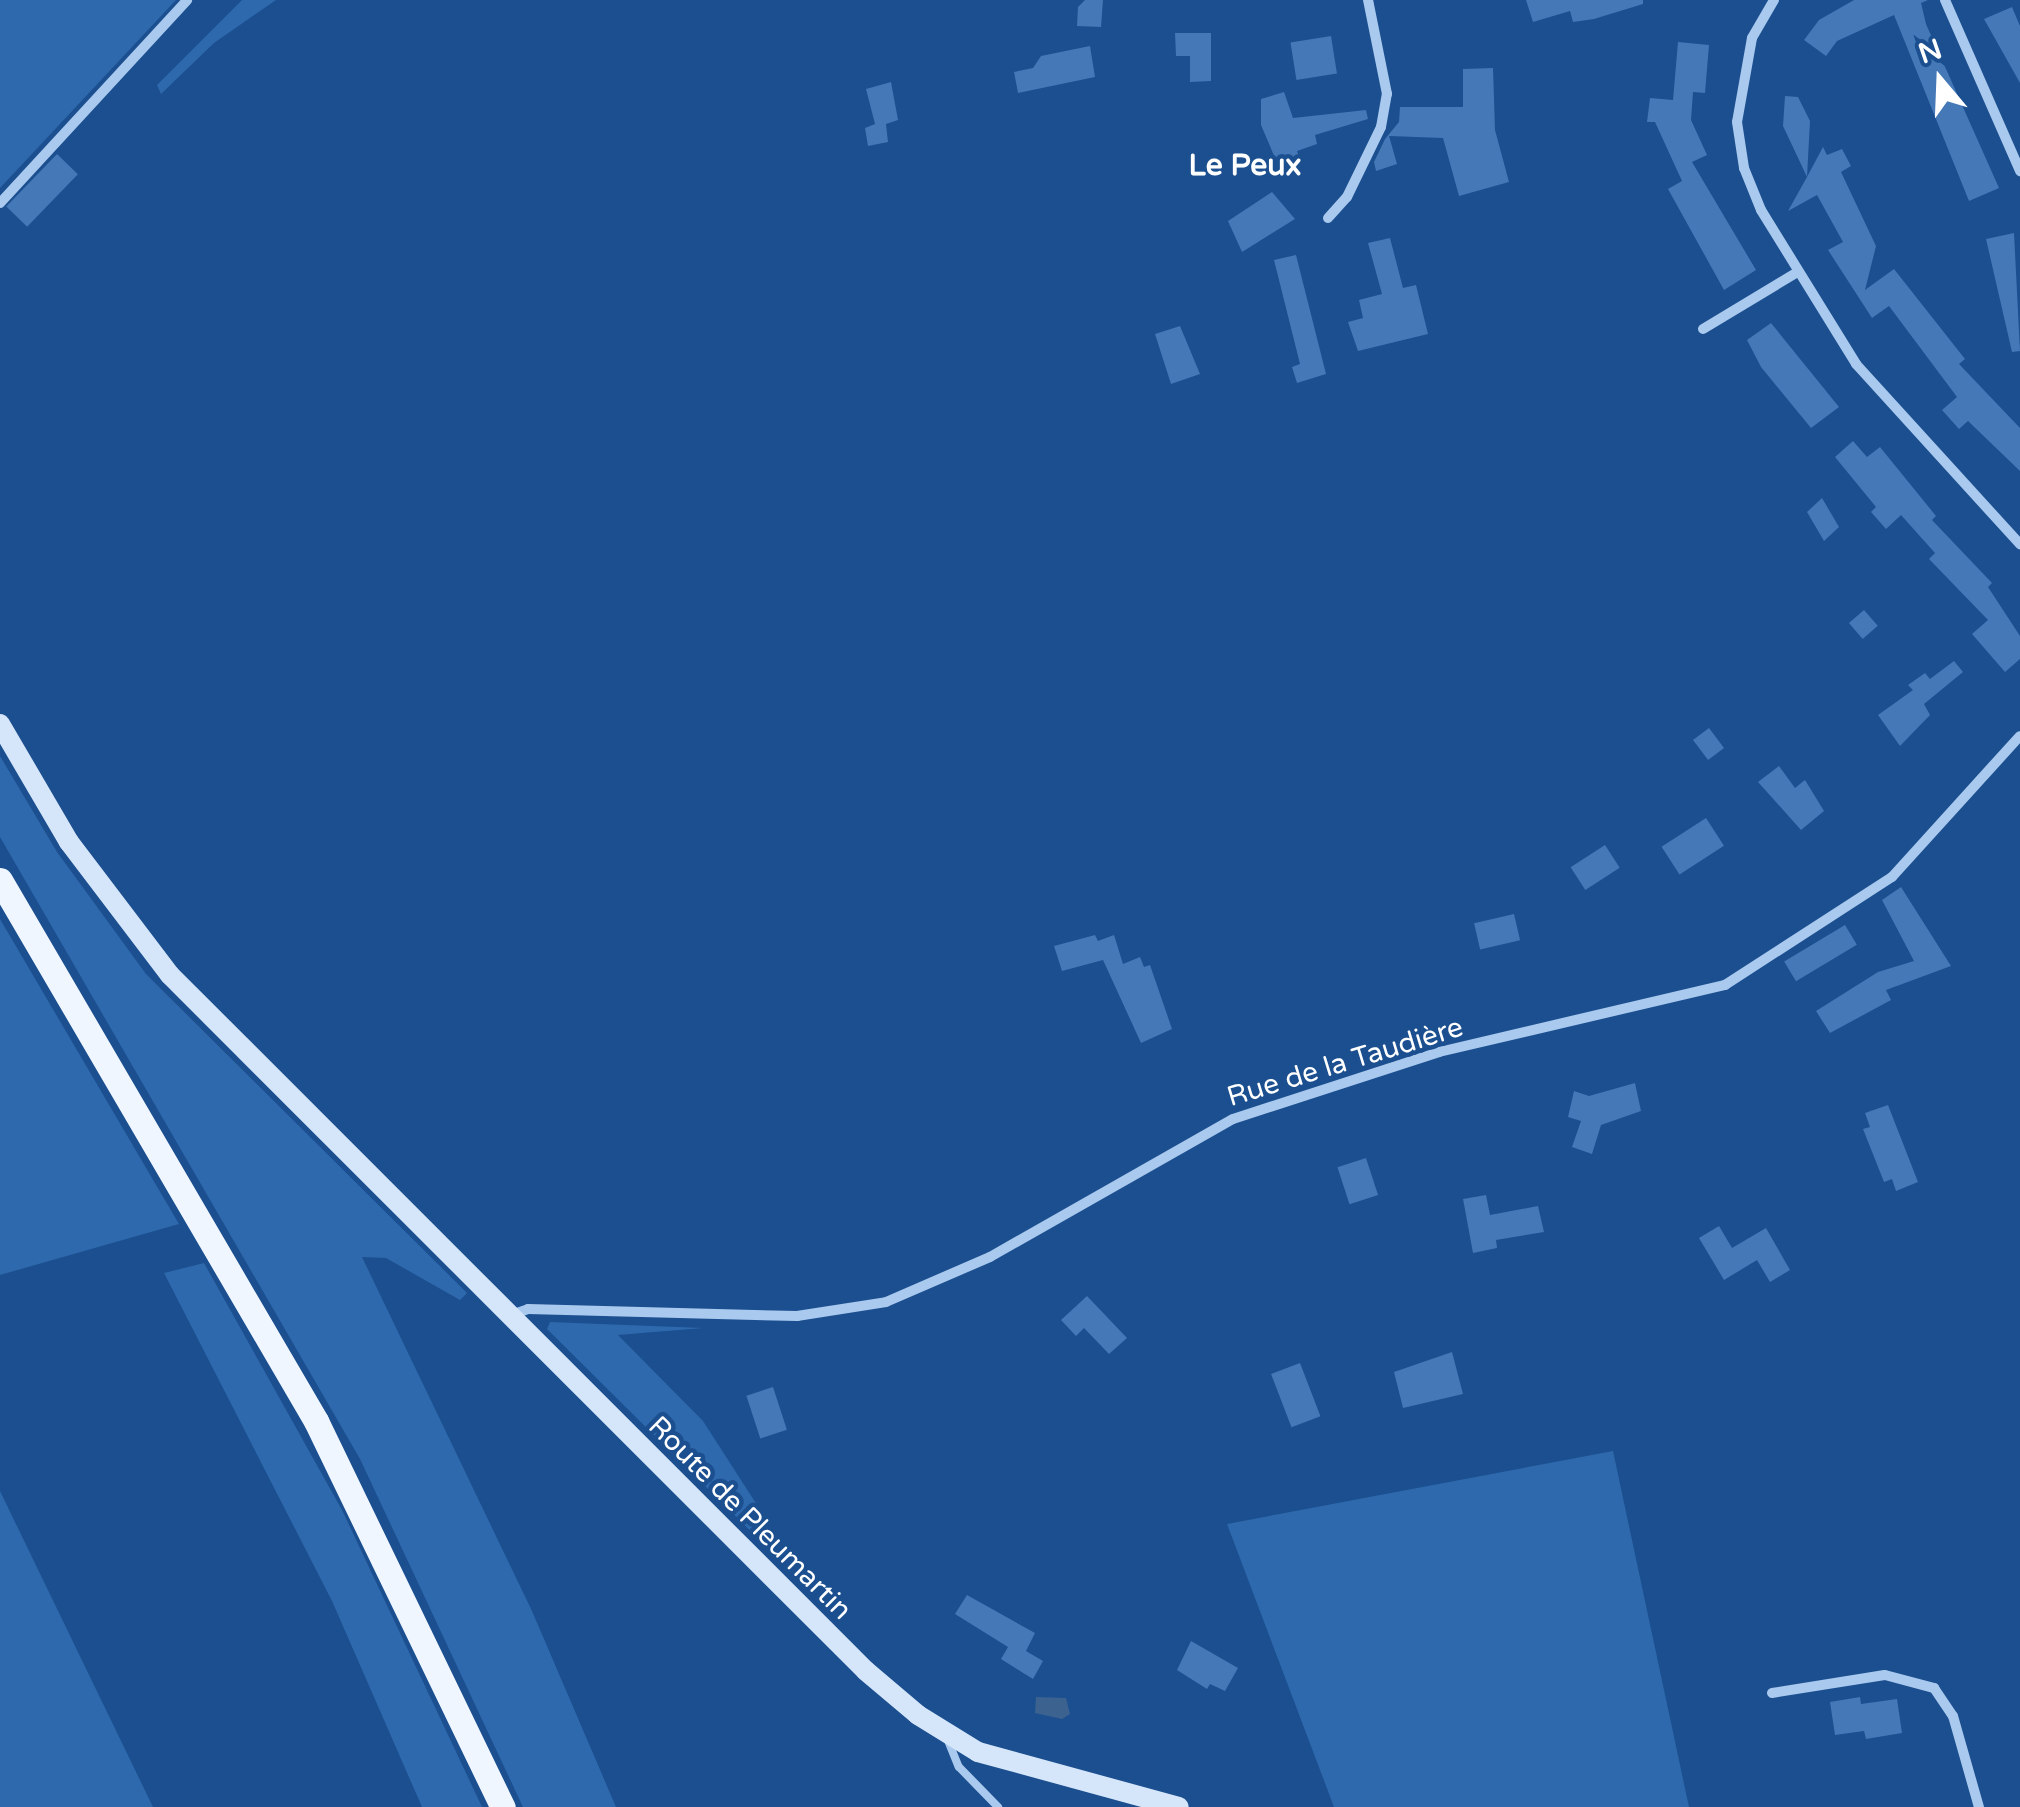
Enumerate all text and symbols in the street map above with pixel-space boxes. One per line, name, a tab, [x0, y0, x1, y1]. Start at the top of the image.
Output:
north arrow	[1890, 30, 1990, 130]
text: N	[1914, 32, 1946, 71]
district label: Le Peux	[1189, 148, 1301, 184]
street label: Rue de la Taudière	[1223, 1010, 1467, 1114]
street label: Route de Pleumartin	[641, 1409, 859, 1627]

